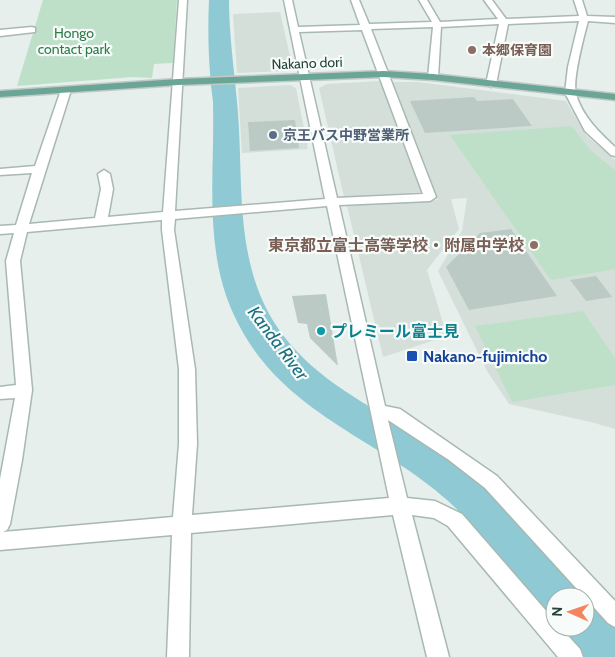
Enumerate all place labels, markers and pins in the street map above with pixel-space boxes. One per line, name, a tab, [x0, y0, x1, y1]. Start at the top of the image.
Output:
place label: 本郷保育園	[482, 41, 552, 59]
marker: 本郷保育園	[466, 44, 478, 56]
place label: 京王バス中野営業所	[283, 126, 409, 144]
marker: 京王バス中野営業所	[267, 129, 279, 141]
place label: 東京都立富士高等学校・附属中学校	[268, 236, 524, 255]
marker: 東京都立富士高等学校・附属中学校	[528, 239, 540, 251]
place label: プレミール富士見	[331, 322, 459, 341]
marker: プレミール富士見	[315, 325, 327, 337]
place label: Nakano-fujimicho	[423, 347, 547, 366]
marker: Nakano-fujimicho	[405, 349, 419, 363]

